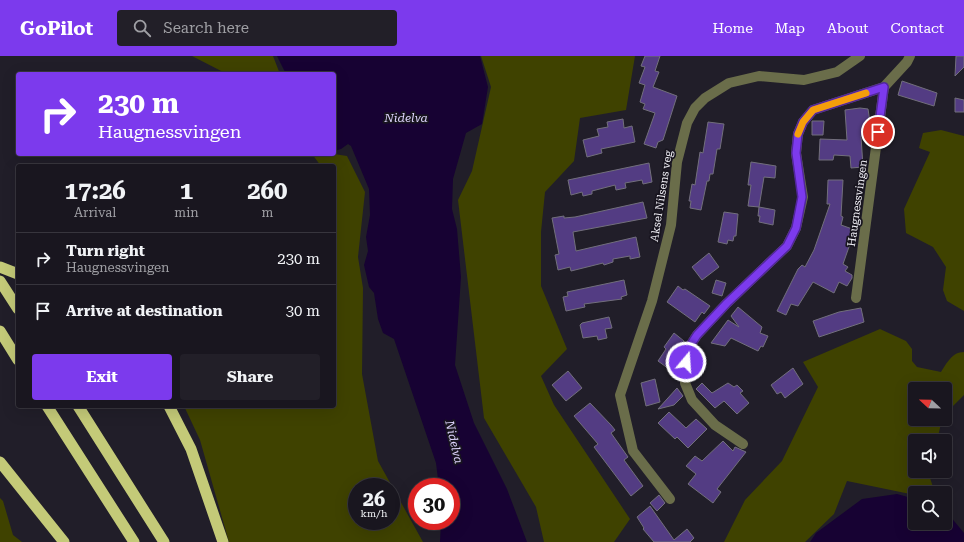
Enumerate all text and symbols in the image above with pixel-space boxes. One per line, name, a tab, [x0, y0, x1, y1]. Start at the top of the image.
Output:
search box	[117, 10, 397, 46]
text: GoPilot	[20, 17, 93, 40]
icon: search	[131, 17, 153, 39]
text: Search here	[163, 19, 249, 37]
text: Home	[712, 20, 753, 36]
text: Map	[775, 20, 805, 36]
text: About	[827, 20, 869, 36]
text: Contact	[891, 20, 944, 36]
text: 230 m	[98, 87, 179, 120]
icon: right	[32, 88, 84, 140]
water label: Nidelva	[383, 111, 428, 125]
pin	[861, 115, 895, 149]
text: Haugnessvingen	[98, 121, 241, 142]
icon: arrive	[867, 121, 889, 143]
street label: Aksel Nilsens veg	[648, 149, 675, 243]
street label: Haugnessvingen	[845, 159, 870, 247]
text: 17:26	[65, 177, 126, 205]
text: 1	[180, 177, 193, 205]
text: 260	[247, 177, 288, 205]
text: Arrival	[74, 205, 116, 220]
text: min	[174, 205, 199, 220]
text: m	[261, 205, 273, 220]
text: Turn right	[66, 242, 145, 260]
icon: right	[32, 248, 54, 270]
text: 230 m	[277, 250, 320, 268]
text: Haugnessvingen	[66, 260, 170, 275]
icon: arrive	[32, 300, 54, 322]
text: Arrive at destination	[66, 302, 222, 320]
text: 30 m	[286, 302, 320, 320]
position arrow	[665, 341, 707, 383]
button: Exit	[32, 354, 172, 400]
button: Share	[180, 354, 320, 400]
north arrow	[908, 382, 952, 426]
map controls	[908, 382, 952, 530]
water label: Nidelva	[442, 418, 466, 465]
button: sound	[908, 434, 952, 478]
speed limit sign: 30	[408, 478, 460, 530]
button: search	[908, 486, 952, 530]
text: 26	[363, 487, 385, 511]
text: km/h	[361, 508, 387, 519]

